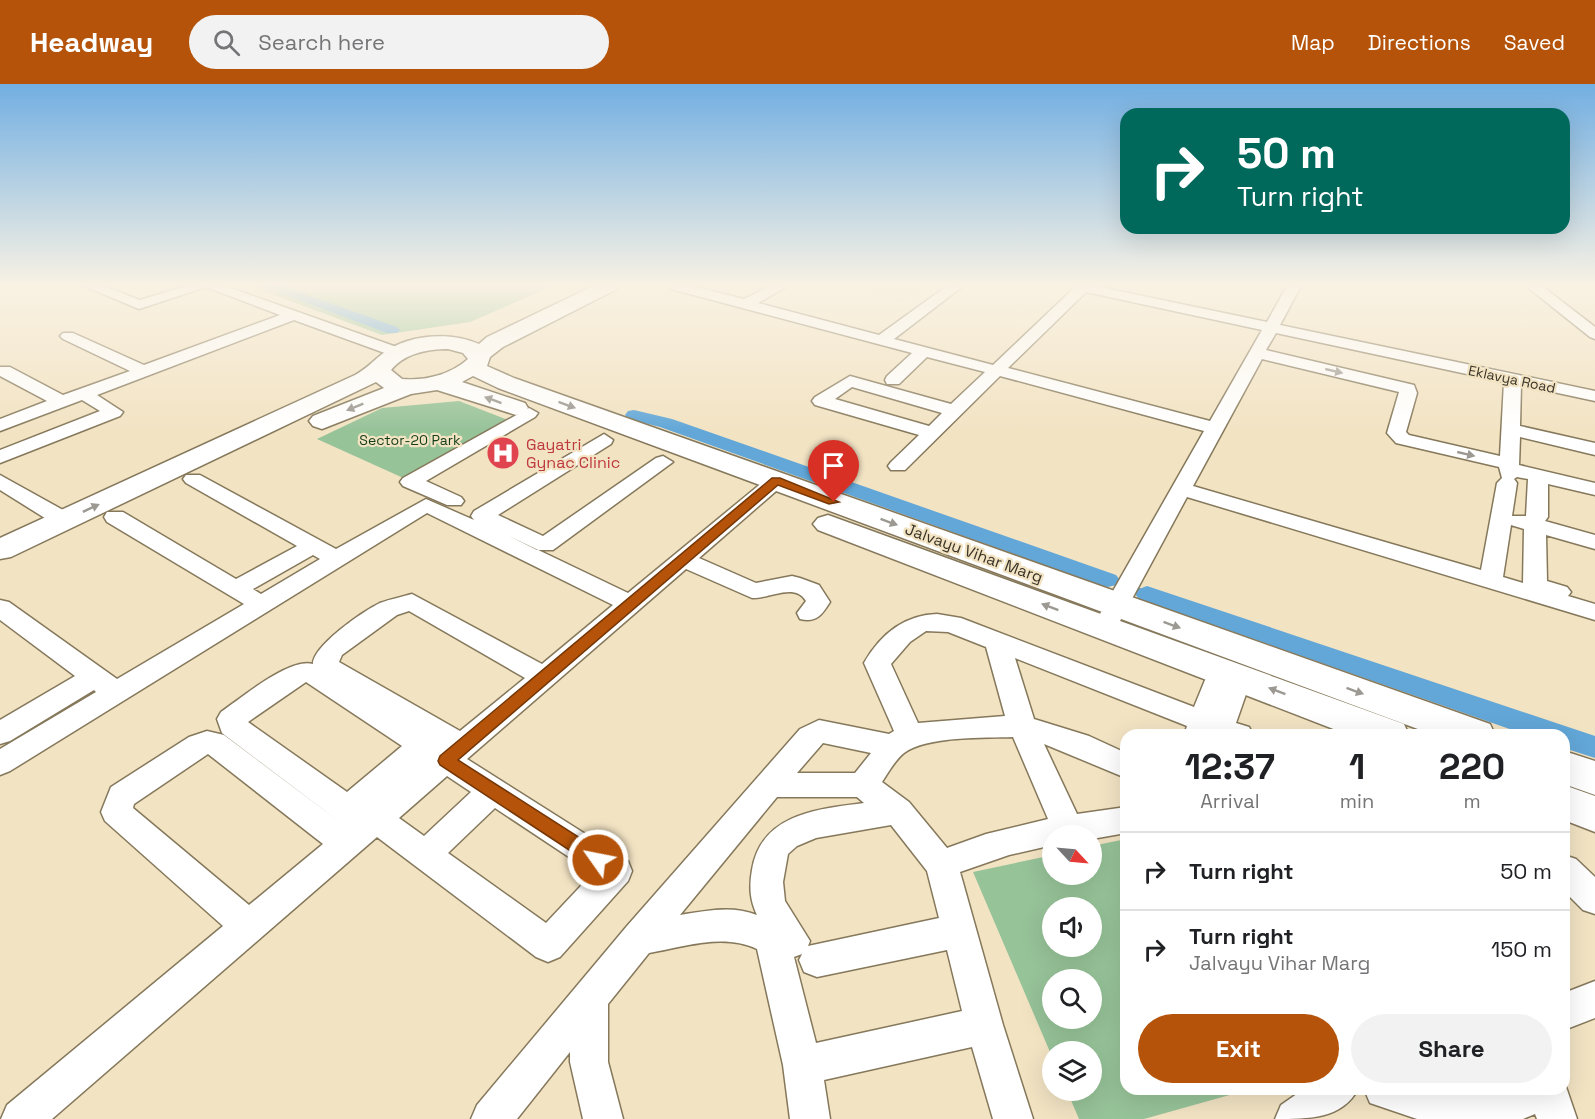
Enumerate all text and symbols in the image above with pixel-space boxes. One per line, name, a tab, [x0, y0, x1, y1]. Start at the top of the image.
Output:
search box	[189, 15, 609, 69]
text: Headway	[30, 24, 153, 60]
icon: search	[210, 26, 243, 59]
text: Search here	[258, 28, 385, 56]
text: Map	[1291, 29, 1335, 56]
text: Directions	[1368, 29, 1471, 56]
text: Saved	[1504, 29, 1565, 56]
text: 50 m	[1237, 127, 1336, 180]
icon: right	[1138, 132, 1216, 210]
text: Turn right	[1237, 179, 1364, 214]
street label: Eklavya Road	[1467, 361, 1557, 397]
one-way arrow	[1325, 366, 1344, 376]
one-way arrow	[484, 394, 502, 404]
one-way arrow	[558, 400, 576, 410]
one-way arrow	[346, 402, 364, 412]
park label: Sector-20 Park	[359, 431, 461, 449]
place label: Gayatri Gynac Clinic	[526, 434, 620, 473]
hospital icon: Gayatri Gynac Clinic	[485, 435, 521, 471]
pin	[808, 440, 859, 502]
icon: arrive	[817, 449, 850, 482]
one-way arrow	[1457, 449, 1475, 459]
one-way arrow	[83, 503, 100, 512]
one-way arrow	[880, 517, 898, 527]
street label: Jalvayu Vihar Marg	[902, 518, 1046, 588]
one-way arrow	[1040, 602, 1058, 612]
one-way arrow	[1163, 620, 1181, 630]
one-way arrow	[1268, 686, 1286, 696]
one-way arrow	[1347, 687, 1365, 697]
text: 12:37	[1185, 744, 1275, 790]
text: 1	[1349, 744, 1365, 790]
text: 220	[1439, 744, 1505, 790]
text: Arrival	[1200, 788, 1260, 814]
text: min	[1340, 788, 1374, 814]
text: m	[1463, 788, 1481, 814]
north arrow	[1042, 825, 1102, 885]
map controls	[1042, 825, 1102, 1101]
position arrow	[566, 828, 630, 892]
icon: right	[1138, 855, 1171, 888]
text: Turn right	[1189, 857, 1294, 885]
text: 50 m	[1500, 857, 1552, 885]
button: sound	[1042, 897, 1102, 957]
text: Turn right	[1189, 922, 1294, 950]
icon: right	[1138, 933, 1171, 966]
text: 150 m	[1491, 935, 1552, 963]
text: Jalvayu Vihar Marg	[1189, 950, 1370, 976]
button: search	[1042, 969, 1102, 1029]
button: Exit	[1138, 1014, 1339, 1083]
button: Share	[1351, 1014, 1552, 1083]
button: layers	[1042, 1041, 1102, 1101]

